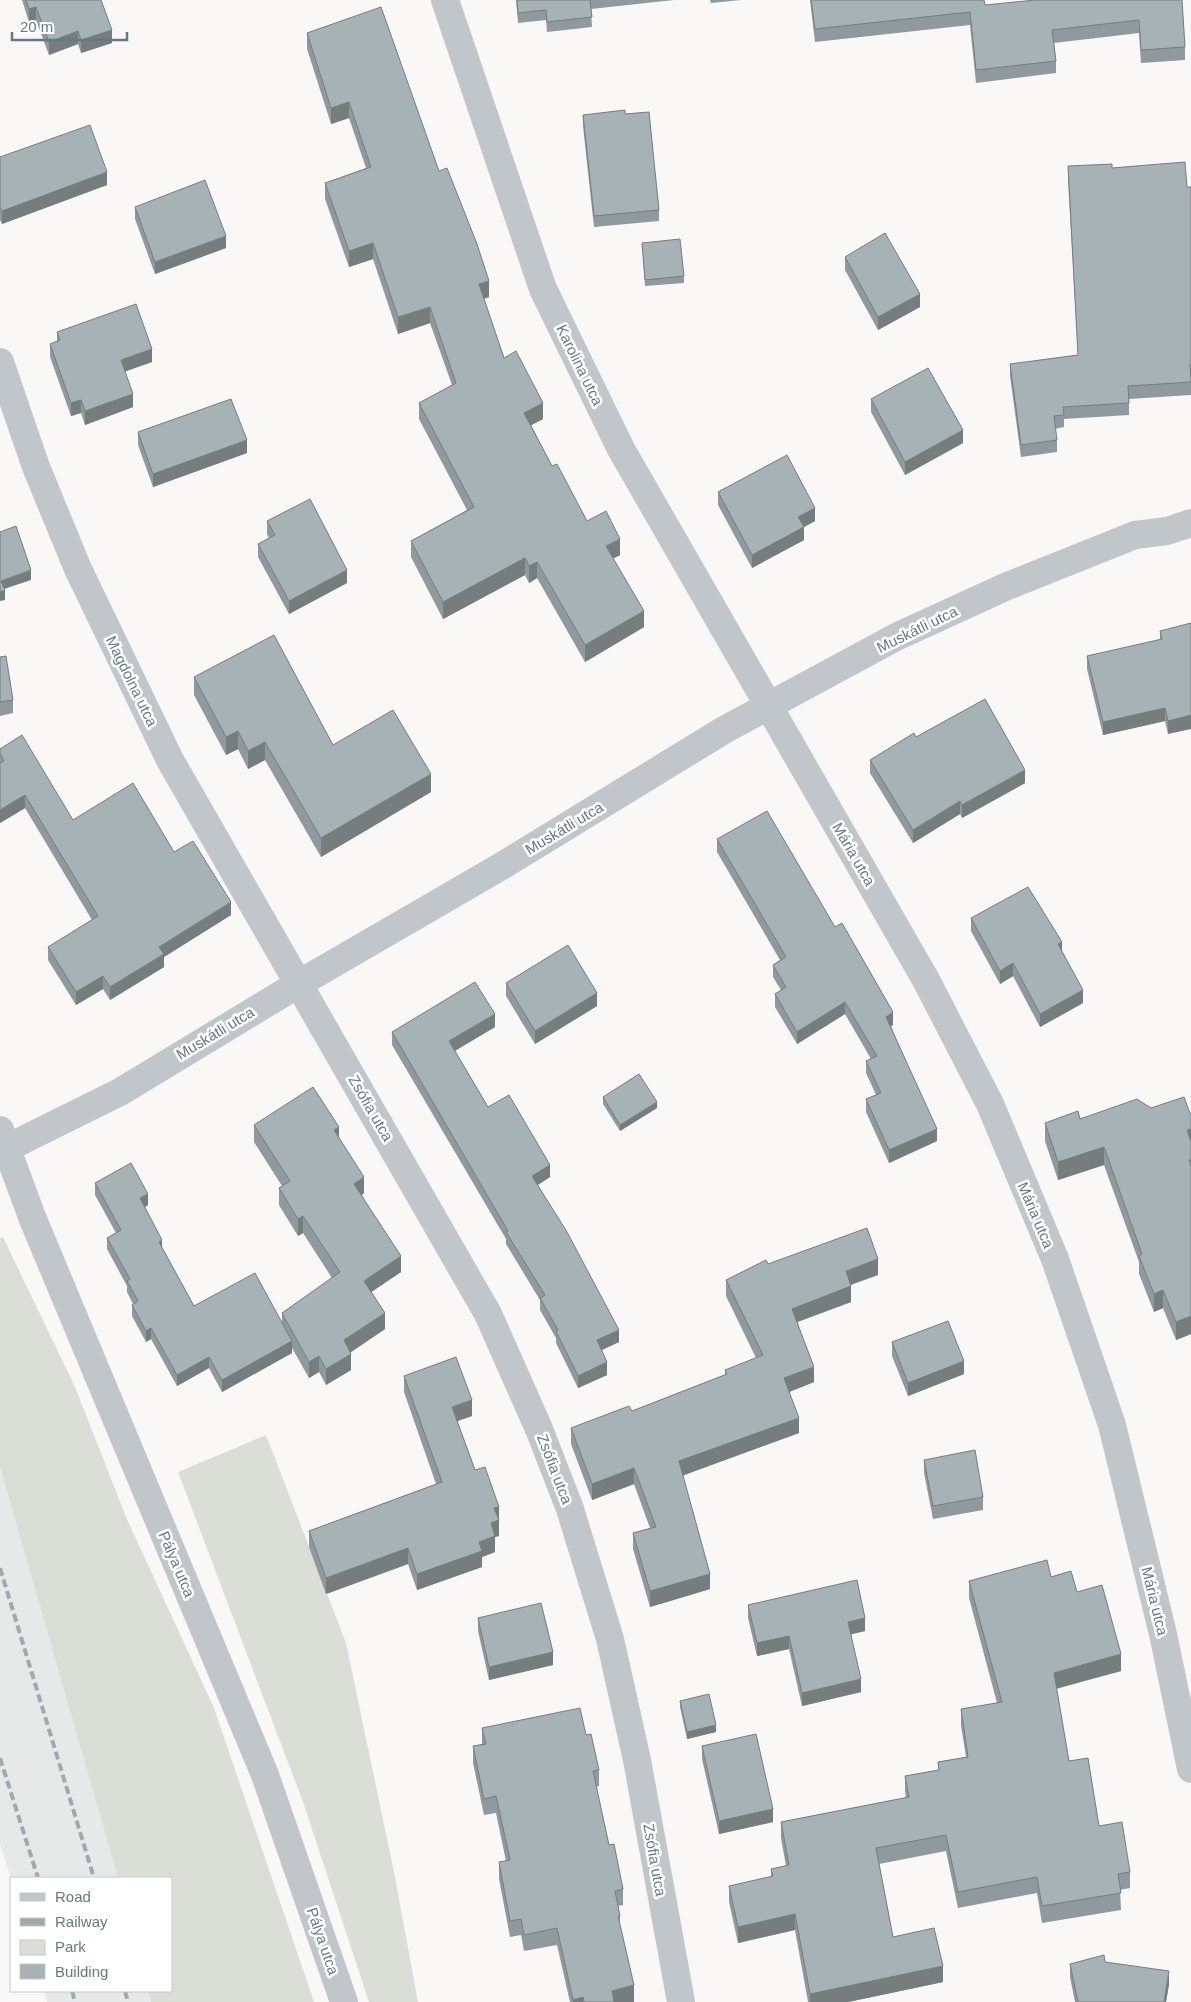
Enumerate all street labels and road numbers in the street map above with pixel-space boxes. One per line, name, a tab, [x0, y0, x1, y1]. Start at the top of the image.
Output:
street label: Karolina utca	[553, 322, 607, 409]
street label: Muskátli utca	[874, 602, 961, 656]
street label: Magdolna utca	[103, 633, 161, 730]
street label: Muskátli utca	[522, 798, 606, 858]
street label: Mária utca	[829, 819, 879, 889]
street label: Muskátli utca	[173, 1003, 257, 1063]
street label: Zsófia utca	[345, 1072, 397, 1145]
street label: Mária utca	[1014, 1179, 1058, 1251]
street label: Zsófia utca	[534, 1432, 576, 1507]
street label: Pálya utca	[155, 1528, 199, 1600]
street label: Mária utca	[1138, 1565, 1172, 1638]
street label: Zsófia utca	[640, 1822, 670, 1898]
street label: Pálya utca	[304, 1905, 343, 1977]

